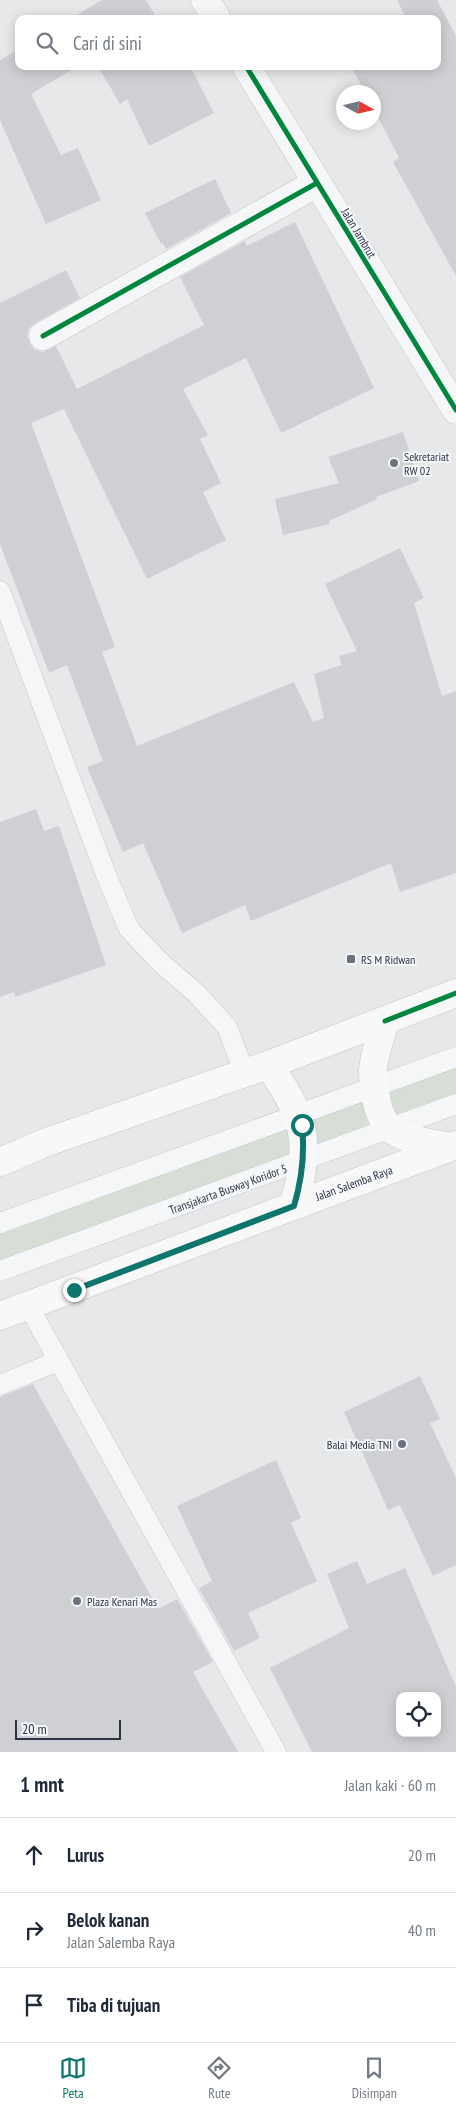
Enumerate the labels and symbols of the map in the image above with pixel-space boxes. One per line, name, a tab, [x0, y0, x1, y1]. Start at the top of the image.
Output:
north arrow	[336, 85, 381, 130]
street label: Jalan Jambrut	[338, 204, 380, 261]
place label: Sekretariat RW 02	[404, 449, 450, 478]
marker: Sekretariat RW 02	[388, 457, 400, 469]
place label: RS M Ridwan	[361, 952, 415, 967]
marker: RS M Ridwan	[345, 953, 357, 965]
route start	[291, 1114, 314, 1137]
street label: Transjakarta Busway Koridor 5	[167, 1161, 289, 1217]
street label: Jalan Salemba Raya	[312, 1162, 395, 1204]
route end	[63, 1279, 86, 1302]
place label: Balai Media TNI	[327, 1437, 392, 1452]
marker: Balai Media TNI	[396, 1438, 408, 1450]
place label: Plaza Kenari Mas	[87, 1594, 157, 1609]
marker: Plaza Kenari Mas	[71, 1595, 83, 1607]
scale bar	[15, 1717, 121, 1740]

